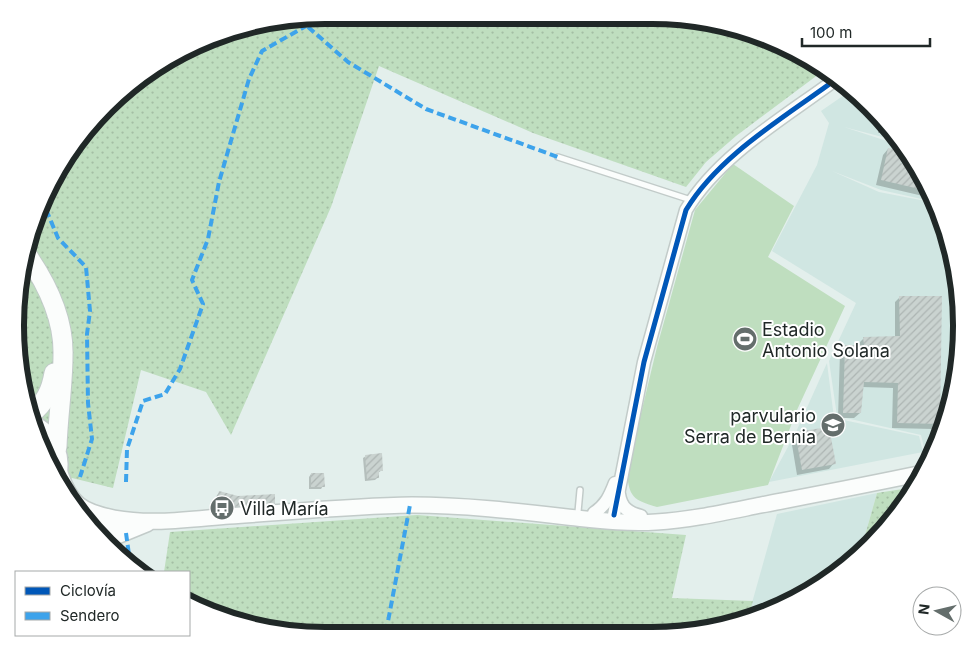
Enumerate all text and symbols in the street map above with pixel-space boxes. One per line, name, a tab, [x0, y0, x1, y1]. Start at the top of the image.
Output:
scale bar	[802, 15, 930, 47]
text: 100 m	[810, 23, 852, 42]
place label: Estadio Antonio Solana	[762, 319, 890, 361]
sports icon: Estadio Antonio Solana	[732, 326, 758, 352]
place label: parvulario Serra de Bernia	[684, 405, 816, 447]
school or university icon: parvulario Serra de Bernia	[820, 412, 846, 438]
bus stop icon: Villa María	[209, 495, 235, 521]
place label: Villa María	[240, 498, 329, 519]
legend	[15, 571, 190, 636]
text: Ciclovía	[60, 581, 116, 600]
north arrow	[912, 586, 962, 636]
text: N	[914, 603, 933, 616]
text: Sendero	[60, 606, 120, 625]

